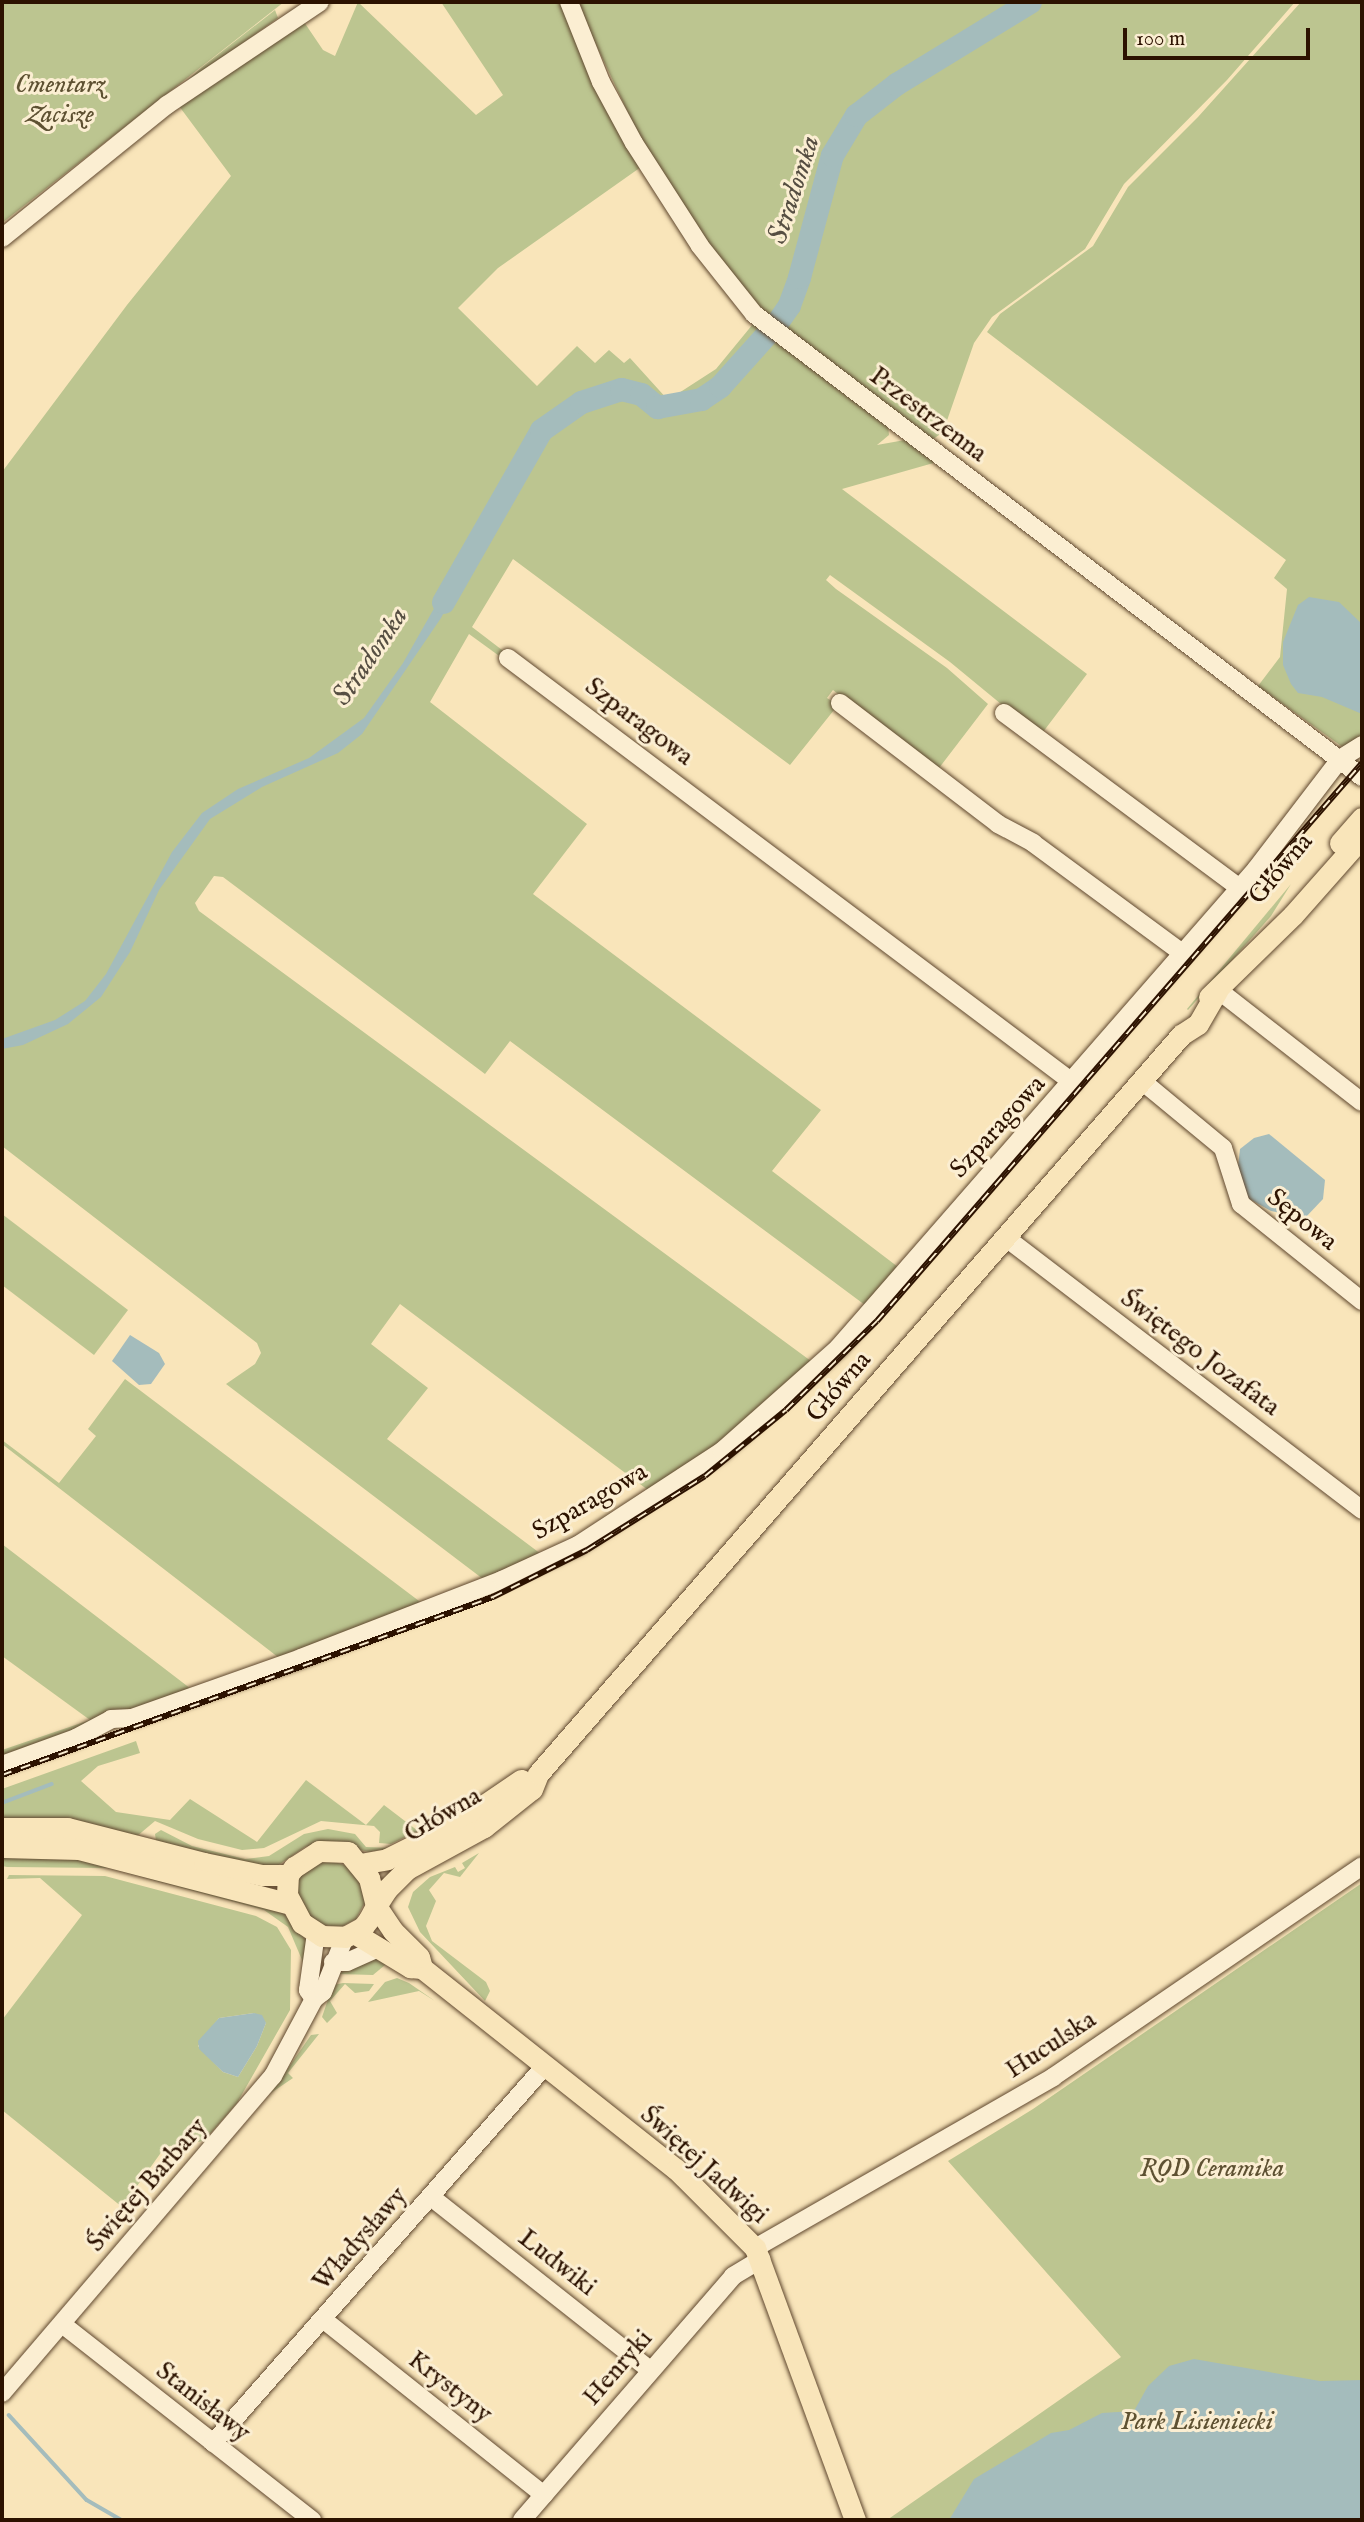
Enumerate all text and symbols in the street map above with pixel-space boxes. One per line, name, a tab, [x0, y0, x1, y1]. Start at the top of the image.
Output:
scale bar	[1126, 14, 1313, 58]
text: 100 m	[1136, 26, 1185, 53]
park label: Cmentarz Zacisze	[15, 69, 105, 130]
water label: Stradomka	[762, 132, 828, 248]
street label: Przestrzenna	[863, 361, 993, 469]
water label: Stradomka	[326, 601, 416, 713]
street label: Szparagowa	[579, 671, 699, 773]
street label: Główna	[1242, 827, 1320, 911]
street label: Szparagowa	[944, 1069, 1052, 1185]
street label: Sępowa	[1261, 1182, 1343, 1258]
street label: Świętego Jozafata	[1114, 1283, 1286, 1423]
street label: Główna	[800, 1345, 878, 1429]
street label: Szparagowa	[527, 1457, 653, 1547]
street label: Główna	[399, 1781, 487, 1849]
street label: Huculska	[1000, 2004, 1102, 2086]
street label: Świętej Jadwigi	[634, 2099, 774, 2231]
street label: Świętej Barbary	[80, 2112, 214, 2258]
park label: ROD Ceramika	[1140, 2153, 1284, 2185]
street label: Władysławy	[306, 2181, 414, 2297]
street label: Ludwiki	[512, 2223, 602, 2303]
street label: Henryki	[577, 2324, 659, 2412]
street label: Krystyny	[402, 2344, 498, 2430]
street label: Stanisławy	[150, 2355, 256, 2449]
park label: Park Lisieniecki	[1121, 2406, 1273, 2438]

